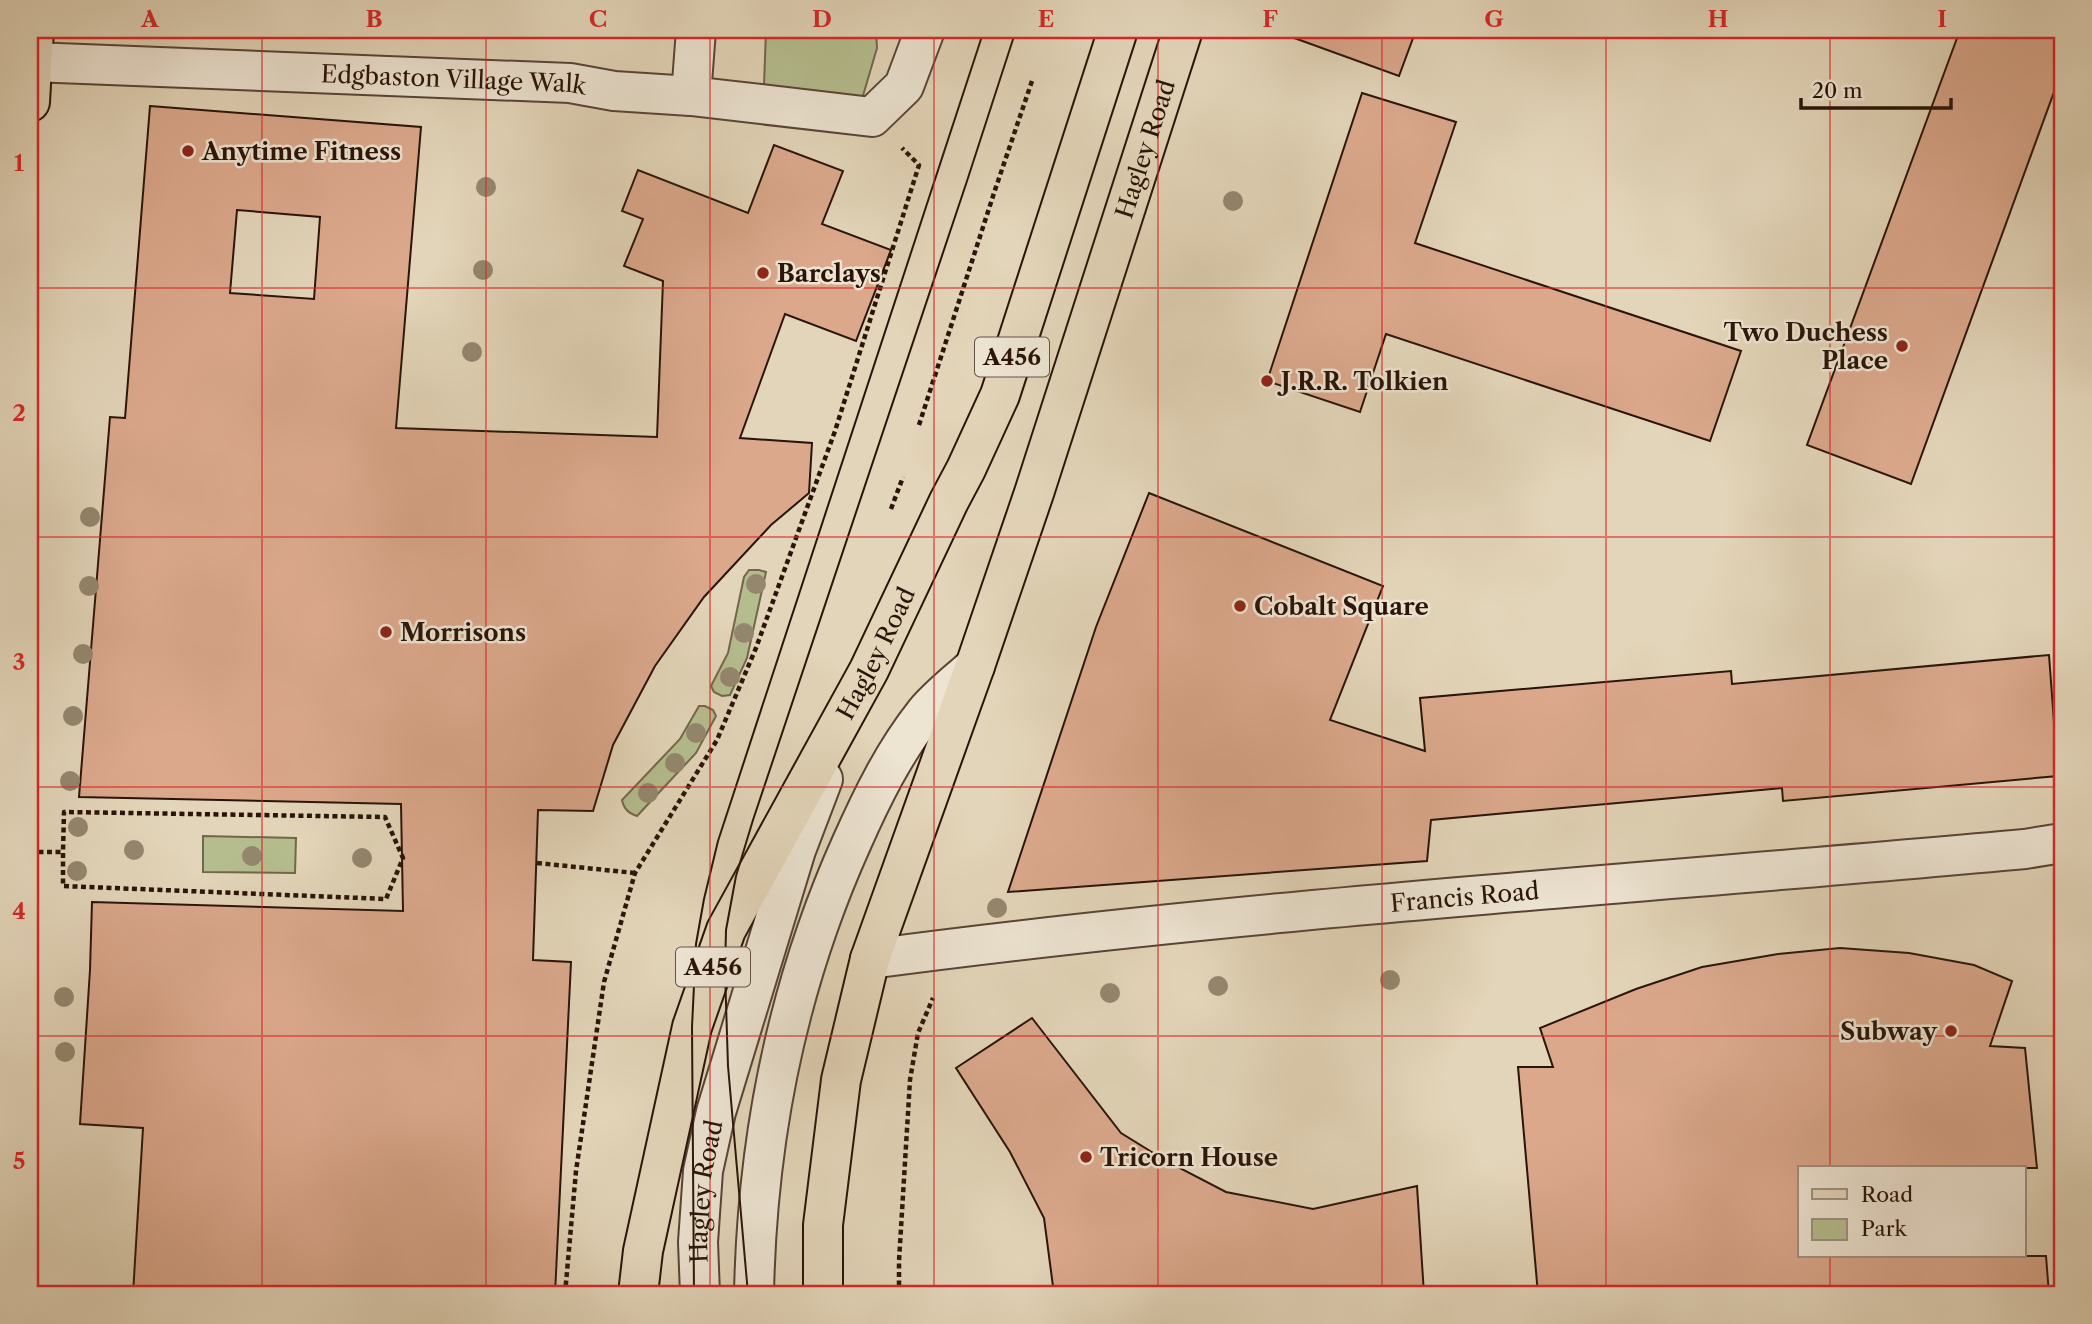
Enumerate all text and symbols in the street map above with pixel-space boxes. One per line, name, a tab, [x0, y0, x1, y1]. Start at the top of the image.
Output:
text: A	[140, 5, 160, 33]
text: B	[365, 5, 383, 33]
text: C	[589, 5, 607, 33]
text: D	[812, 5, 832, 33]
text: E	[1038, 5, 1054, 33]
text: F	[1262, 5, 1278, 33]
text: G	[1484, 5, 1504, 33]
text: H	[1708, 5, 1729, 33]
text: I	[1937, 5, 1947, 33]
street label: Edgbaston Village Walk	[320, 59, 590, 100]
scale bar	[1801, 66, 1952, 110]
street label: Hagley Road	[1109, 75, 1181, 222]
text: 20 m	[1812, 78, 1863, 103]
place label: Anytime Fitness	[201, 137, 401, 166]
marker: Anytime Fitness	[180, 143, 196, 159]
text: 1	[14, 149, 25, 177]
place label: Barclays	[777, 259, 881, 288]
marker: Barclays	[755, 265, 771, 281]
place label: Two Duchess Place	[1723, 318, 1888, 375]
road number: A456	[975, 338, 1049, 376]
marker: Two Duchess Place	[1894, 338, 1910, 354]
place label: J.R.R. Tolkien	[1277, 367, 1449, 396]
marker: J.R.R. Tolkien	[1259, 373, 1275, 389]
text: 2	[12, 399, 26, 427]
street label: Hagley Road	[830, 582, 921, 725]
place label: Cobalt Square	[1254, 592, 1429, 621]
marker: Cobalt Square	[1232, 598, 1248, 614]
place label: Morrisons	[400, 618, 526, 647]
marker: Morrisons	[378, 624, 394, 640]
text: 3	[13, 648, 26, 676]
street label: Francis Road	[1389, 876, 1541, 917]
text: 4	[12, 897, 26, 925]
road number: A456	[676, 948, 750, 986]
place label: Subway	[1840, 1017, 1938, 1046]
marker: Subway	[1943, 1023, 1959, 1039]
street label: Hagley Road	[683, 1117, 728, 1264]
place label: Tricorn House	[1100, 1143, 1278, 1172]
text: 5	[13, 1147, 25, 1175]
marker: Tricorn House	[1078, 1149, 1094, 1165]
legend	[1798, 1166, 2025, 1258]
text: Road	[1861, 1182, 1913, 1207]
text: Park	[1861, 1216, 1907, 1241]

